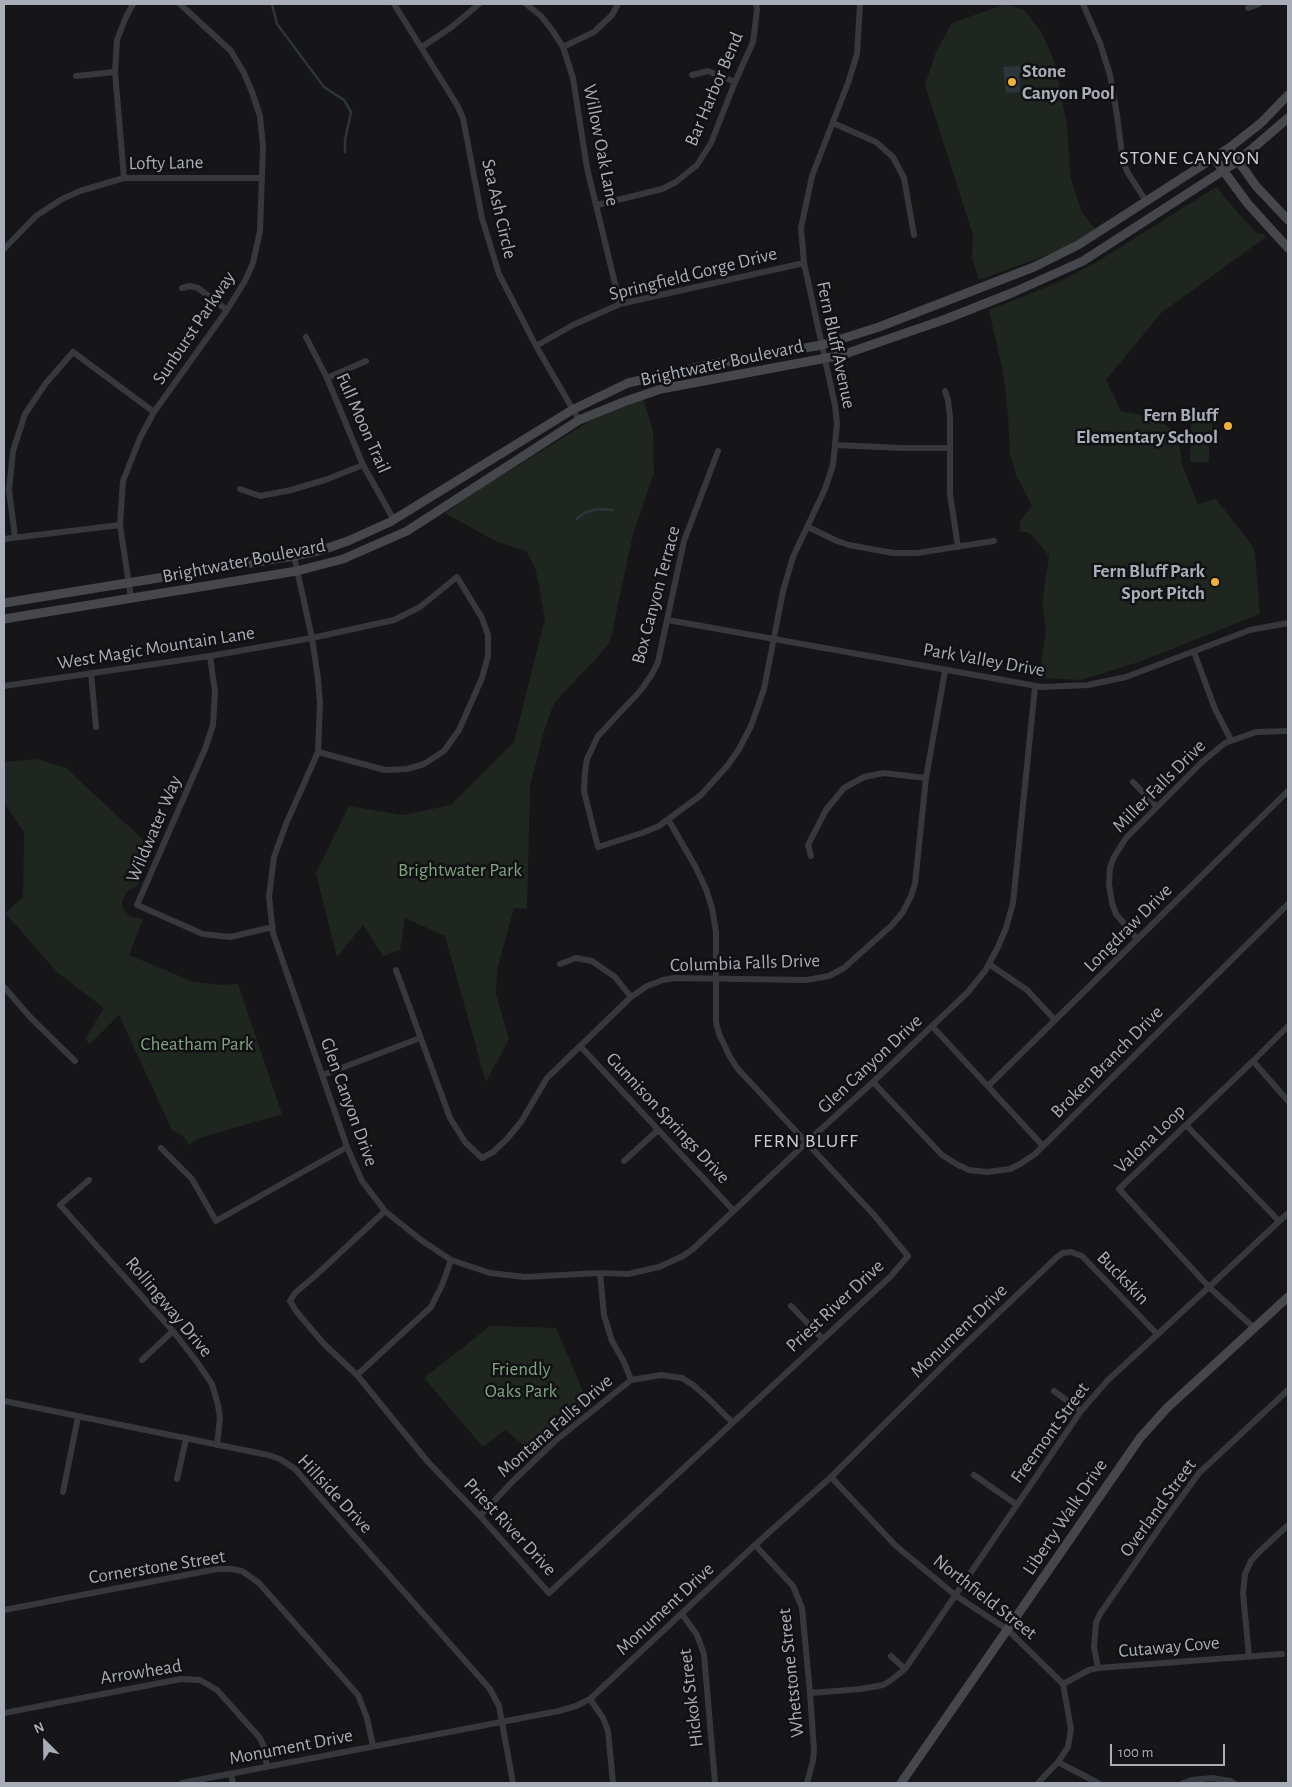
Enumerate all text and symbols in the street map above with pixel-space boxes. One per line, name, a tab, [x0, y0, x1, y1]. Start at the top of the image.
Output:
street label: Bar Harbor Bend	[680, 28, 748, 150]
place label: Stone Canyon Pool	[1022, 60, 1115, 104]
marker: Stone Canyon Pool	[1006, 76, 1018, 88]
street label: Willow Oak Lane	[578, 82, 624, 208]
district label: STONE CANYON	[1118, 146, 1262, 170]
street label: Lofty Lane	[128, 151, 204, 175]
street label: Sea Ash Circle	[476, 157, 522, 261]
street label: Springfield Gorge Drive	[607, 242, 779, 306]
street label: Sunburst Parkway	[148, 267, 240, 389]
street label: Fern Bluff Avenue	[811, 279, 861, 411]
street label: Brightwater Boulevard	[639, 335, 805, 391]
street label: Full Moon Trail	[331, 369, 395, 477]
place label: Fern Bluff Elementary School	[1076, 404, 1218, 448]
marker: Fern Bluff Elementary School	[1222, 420, 1234, 432]
street label: Box Canyon Terrace	[627, 523, 685, 667]
street label: Brightwater Boulevard	[160, 534, 328, 588]
place label: Fern Bluff Park Sport Pitch	[1092, 560, 1205, 604]
marker: Fern Bluff Park Sport Pitch	[1209, 576, 1221, 588]
street label: West Magic Mountain Lane	[56, 621, 256, 675]
street label: Park Valley Drive	[921, 638, 1047, 682]
street label: Miller Falls Drive	[1108, 735, 1210, 837]
street label: Wildwater Way	[121, 772, 187, 886]
park label: Brightwater Park	[398, 859, 522, 881]
street label: Longdraw Drive	[1079, 879, 1177, 977]
street label: Columbia Falls Drive	[670, 949, 820, 977]
street label: Broken Branch Drive	[1046, 1001, 1168, 1123]
street label: Glen Canyon Drive	[813, 1010, 927, 1118]
park label: Cheatham Park	[141, 1033, 253, 1055]
street label: Glen Canyon Drive	[315, 1035, 383, 1169]
street label: Gunnison Springs Drive	[601, 1047, 735, 1189]
street label: Valona Loop	[1110, 1100, 1190, 1178]
district label: FERN BLUFF	[752, 1129, 860, 1153]
street label: Buckskin	[1092, 1246, 1154, 1310]
street label: Rollingway Drive	[120, 1252, 218, 1362]
street label: Priest River Drive	[781, 1255, 889, 1357]
street label: Monument Drive	[906, 1279, 1012, 1383]
park label: Friendly Oaks Park	[485, 1358, 557, 1402]
street label: Montana Falls Drive	[493, 1370, 617, 1482]
street label: Freemont Street	[1006, 1378, 1094, 1488]
street label: Hillside Drive	[293, 1450, 377, 1538]
street label: Liberty Walk Drive	[1018, 1455, 1112, 1579]
street label: Overland Street	[1115, 1455, 1201, 1561]
street label: Priest River Drive	[459, 1473, 561, 1581]
street label: Cornerstone Street	[87, 1545, 227, 1589]
street label: Northfield Street	[929, 1549, 1041, 1645]
street label: Monument Drive	[611, 1558, 719, 1660]
street label: Whetstone Street	[773, 1607, 809, 1739]
street label: Cutaway Cove	[1118, 1631, 1220, 1663]
street label: Hickok Street	[674, 1647, 708, 1749]
street label: Arrowhead	[99, 1654, 183, 1690]
north arrow	[20, 1717, 70, 1767]
text: N	[32, 1720, 46, 1737]
street label: Monument Drive	[227, 1724, 355, 1770]
scale bar	[1112, 1734, 1227, 1766]
text: 100 m	[1118, 1745, 1153, 1760]

